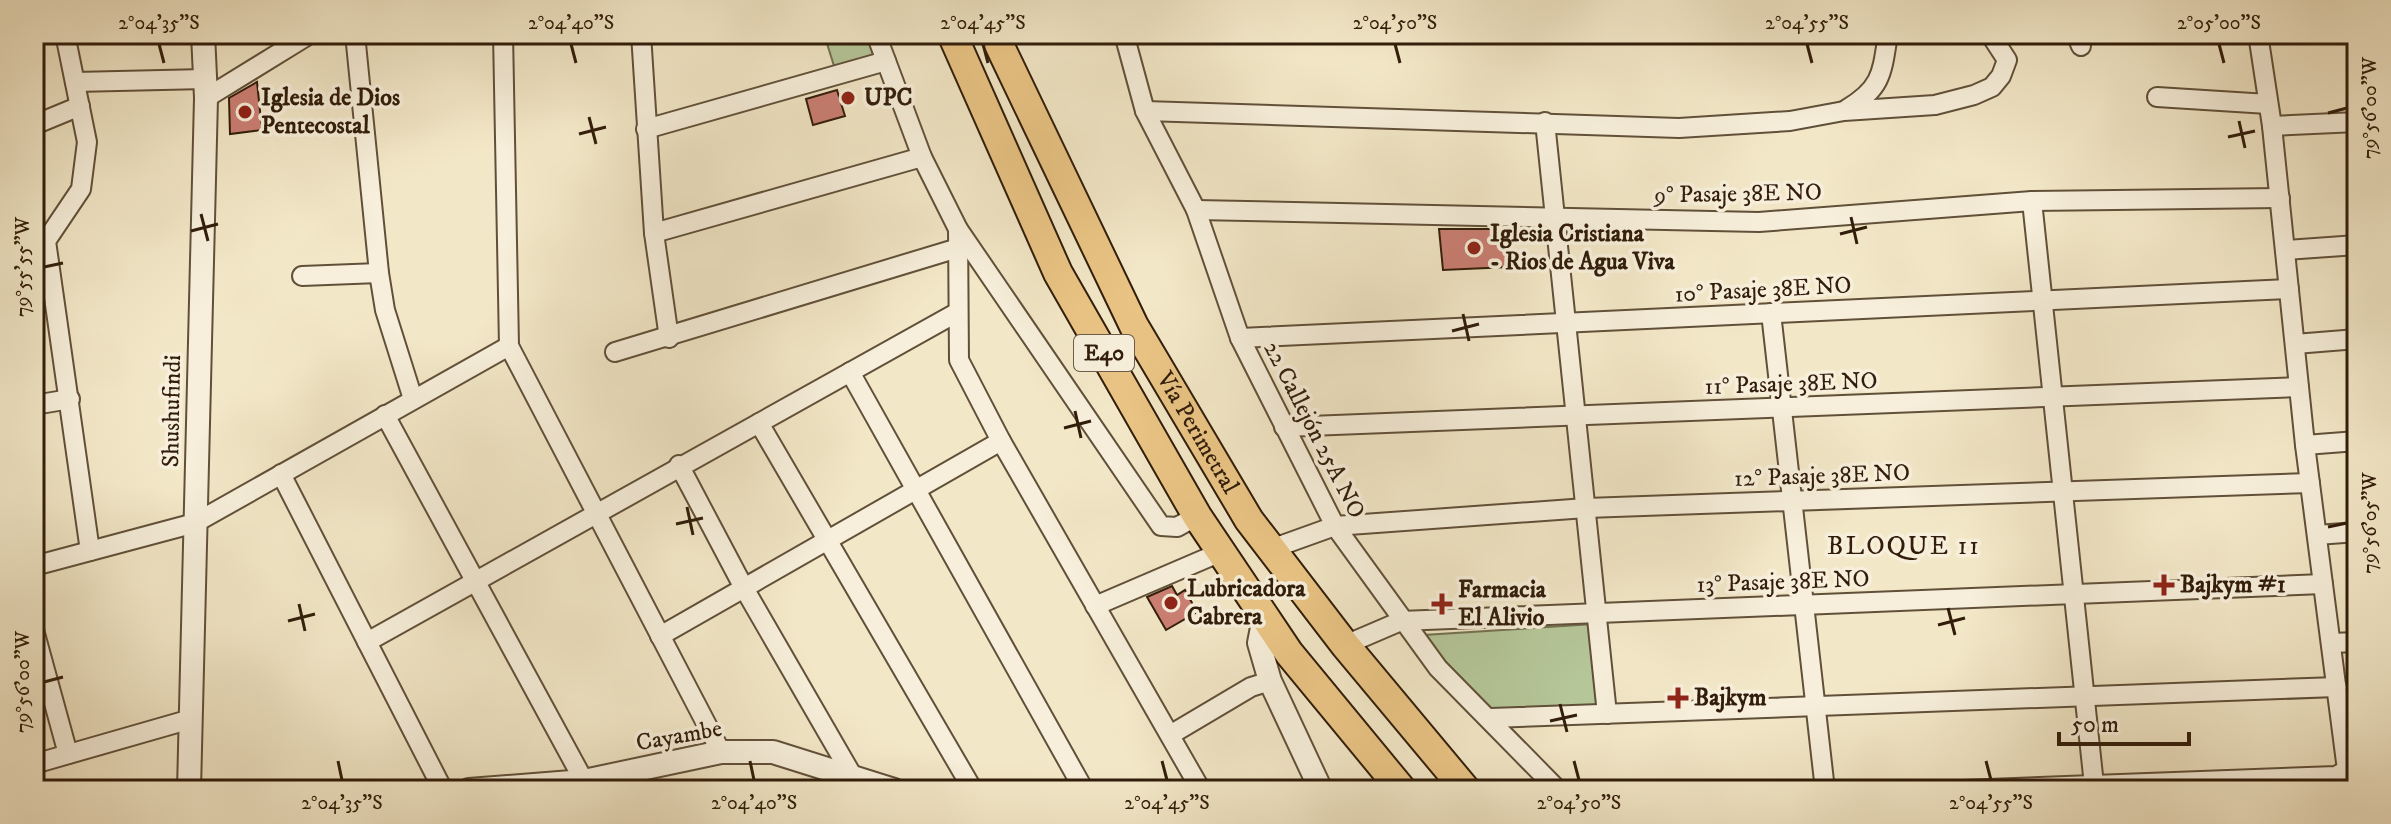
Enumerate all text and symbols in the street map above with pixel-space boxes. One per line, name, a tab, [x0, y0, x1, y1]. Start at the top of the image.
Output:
text: 2°04'35"S	[118, 11, 200, 36]
text: 2°04'40"S	[528, 11, 614, 36]
text: 2°04'45"S	[940, 11, 1026, 36]
text: 2°04'50"S	[1353, 11, 1437, 36]
text: 2°04'55"S	[1765, 11, 1849, 36]
text: 2°05'00"S	[2177, 11, 2261, 36]
text: 79°56'00"W	[2358, 56, 2383, 159]
place label: Iglesia de Dios Pentecostal	[261, 83, 400, 141]
place label: UPC	[864, 83, 912, 113]
marker: UPC	[839, 89, 857, 107]
marker: Iglesia de Dios Pentecostal	[236, 103, 254, 121]
street label: 9° Pasaje 38E NO	[1653, 178, 1822, 210]
text: 79°55'55"W	[11, 216, 36, 317]
place label: Iglesia Cristiana - Rios de Agua Viva	[1490, 219, 1676, 277]
marker: Iglesia Cristiana - Rios de Agua Viva	[1465, 239, 1483, 257]
street label: 10° Pasaje 38E NO	[1674, 270, 1852, 310]
road number: E40	[1074, 335, 1134, 371]
street label: 22 Callejón 25A NO	[1256, 336, 1372, 524]
street label: Shushufindi	[156, 354, 188, 468]
street label: Vía Perimetral	[1149, 366, 1245, 500]
street label: 11° Pasaje 38E NO	[1704, 366, 1878, 402]
street label: 12° Pasaje 38E NO	[1733, 458, 1911, 494]
text: 79°56'05"W	[2358, 472, 2383, 574]
district label: BLOQUE 11	[1827, 530, 1981, 563]
street label: 13° Pasaje 38E NO	[1696, 564, 1870, 600]
place label: Bajkym #1	[2180, 570, 2286, 600]
place label: Lubricadora Cabrera	[1187, 574, 1306, 632]
place label: Farmacia El Alivio	[1458, 575, 1547, 633]
marker: Bajkym #1	[2155, 576, 2173, 594]
marker: Lubricadora Cabrera	[1162, 594, 1180, 612]
marker: Farmacia El Alivio	[1433, 595, 1451, 613]
text: 79°56'00"W	[11, 630, 36, 733]
place label: Bajkym	[1694, 683, 1766, 713]
marker: Bajkym	[1669, 689, 1687, 707]
scale bar	[2059, 696, 2189, 746]
text: 50 m	[2071, 710, 2119, 740]
street label: Cayambe	[634, 714, 724, 758]
text: 2°04'35"S	[301, 791, 383, 816]
text: 2°04'40"S	[711, 791, 797, 816]
text: 2°04'45"S	[1124, 791, 1210, 816]
text: 2°04'50"S	[1537, 791, 1621, 816]
text: 2°04'55"S	[1949, 791, 2033, 816]

